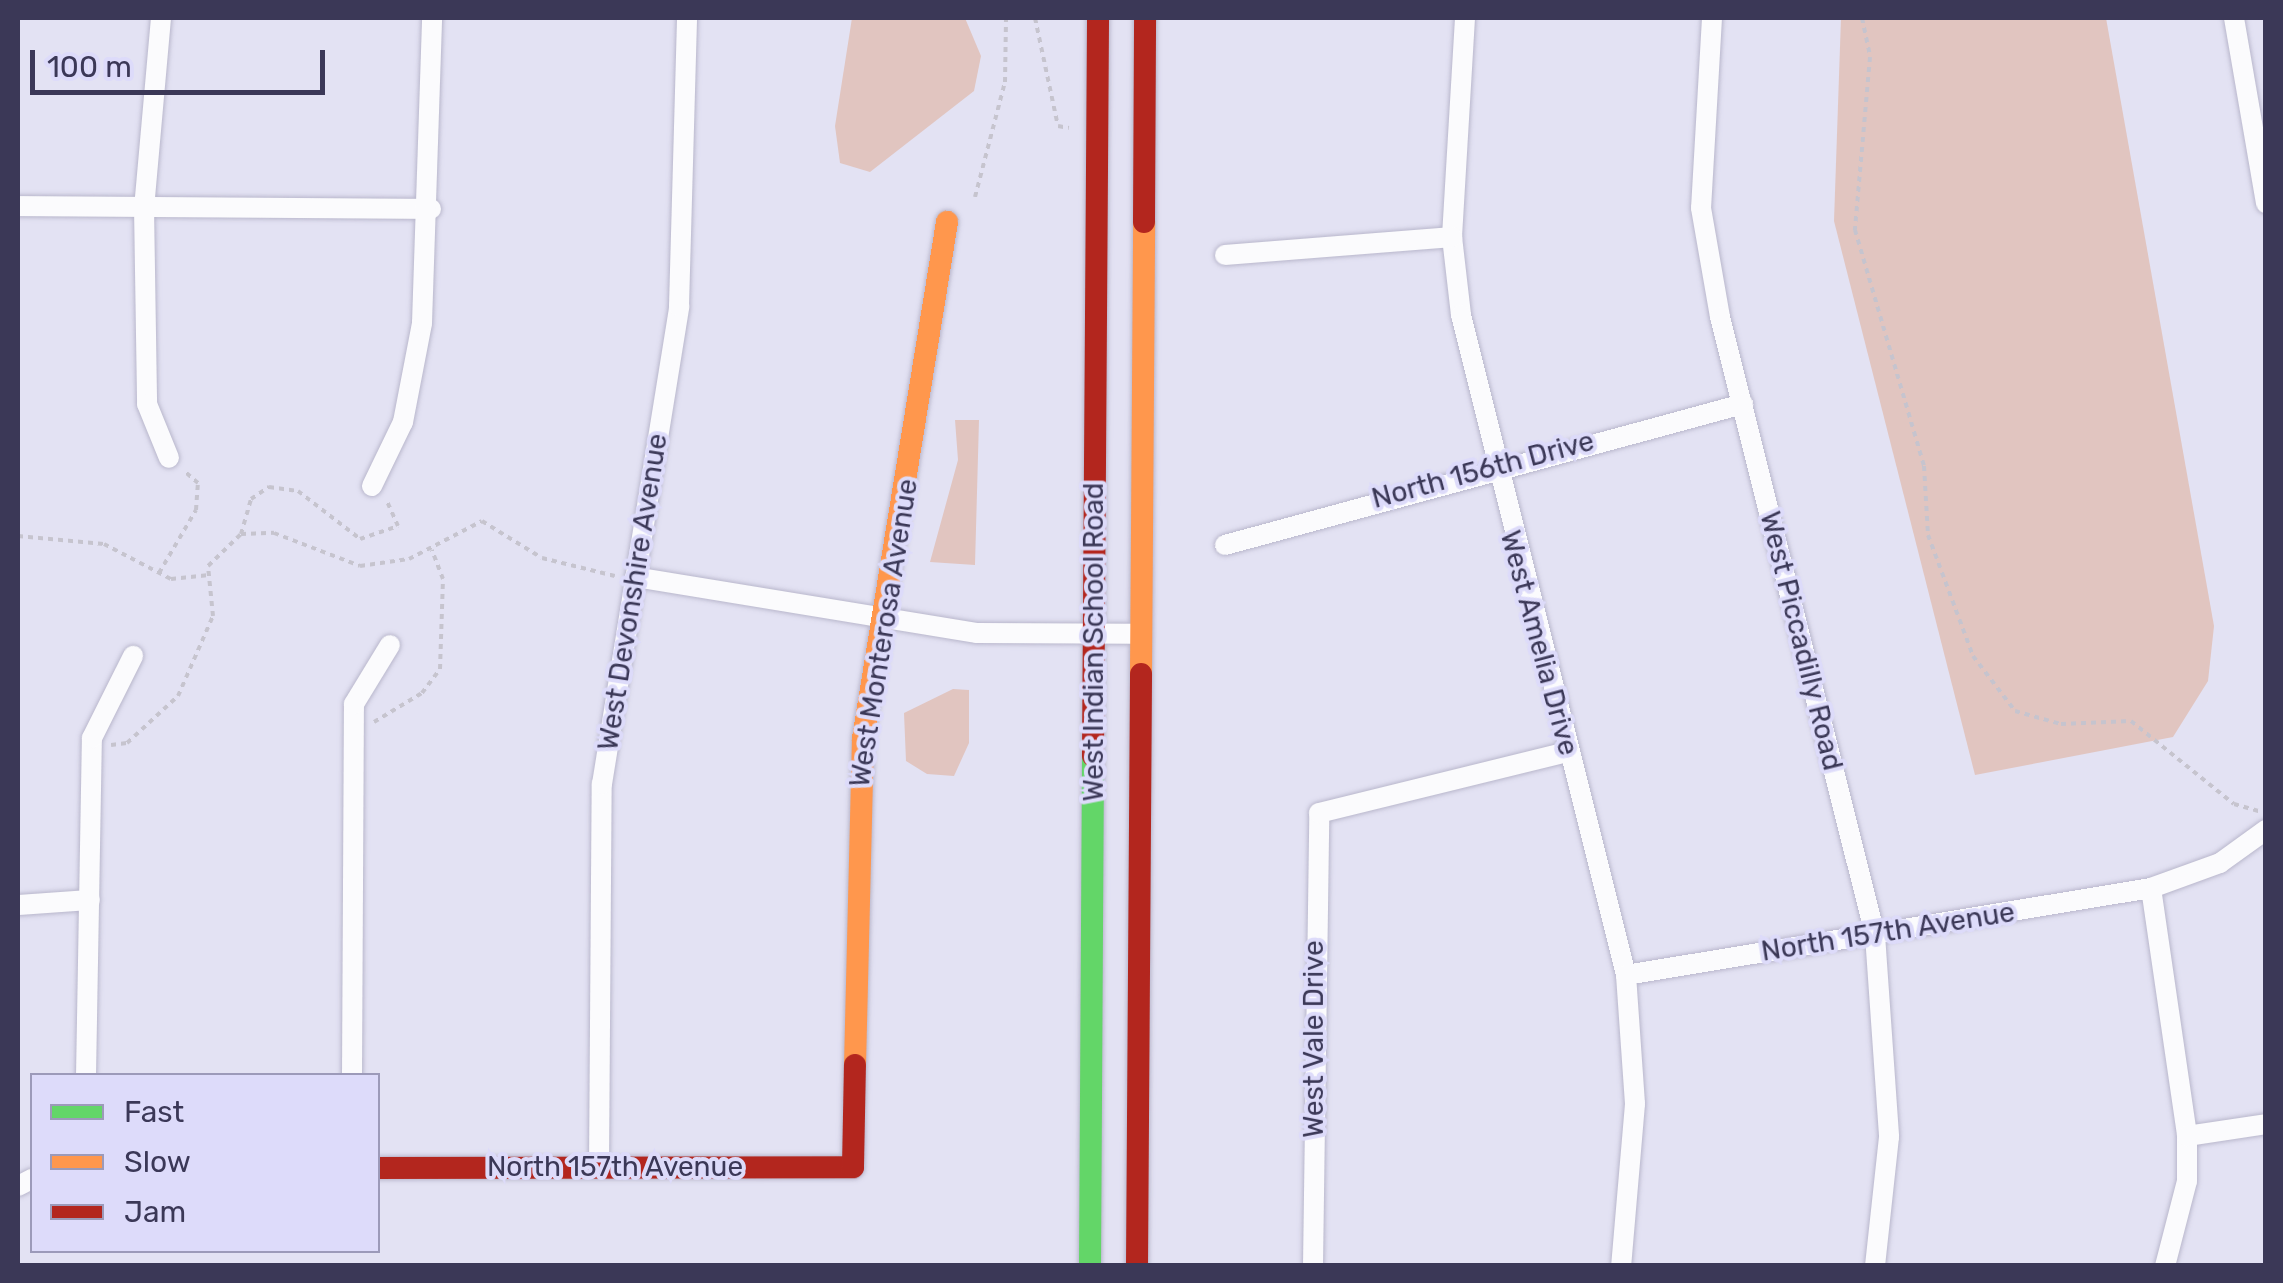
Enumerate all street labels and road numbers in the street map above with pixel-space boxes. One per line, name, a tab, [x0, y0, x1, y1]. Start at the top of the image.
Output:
street label: North 156th Drive	[1368, 424, 1598, 516]
street label: West Devonshire Avenue	[591, 431, 675, 753]
street label: West Monterosa Avenue	[843, 476, 925, 790]
street label: West Indian School Road	[1077, 482, 1111, 802]
street label: West Piccadilly Road	[1752, 508, 1850, 774]
street label: West Amelia Drive	[1493, 527, 1585, 759]
street label: North 157th Avenue	[1758, 895, 2018, 969]
street label: West Vale Drive	[1297, 940, 1331, 1138]
street label: North 157th Avenue	[487, 1150, 743, 1184]

